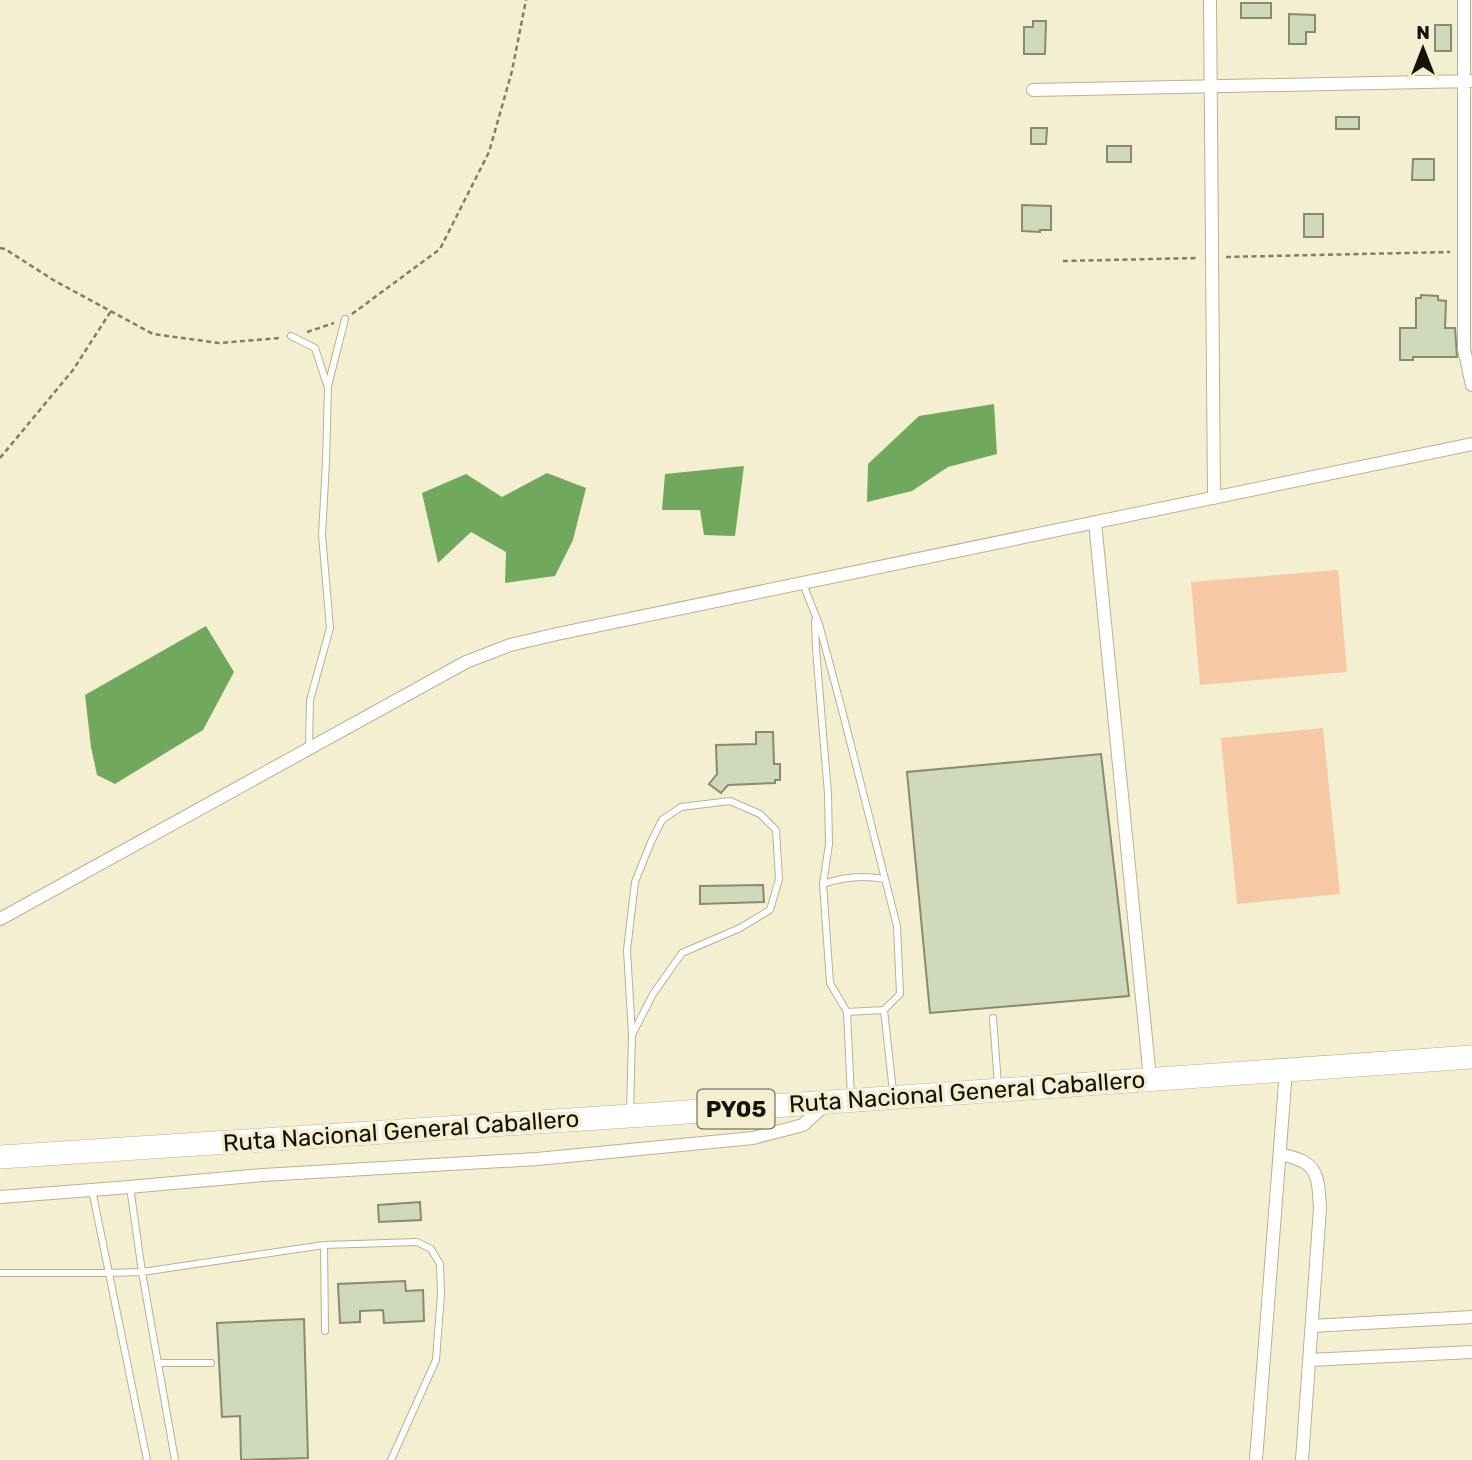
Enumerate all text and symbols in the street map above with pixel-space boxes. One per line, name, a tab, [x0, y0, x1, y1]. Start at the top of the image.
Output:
north arrow	[1388, 14, 1458, 84]
text: N	[1416, 21, 1430, 44]
street label: Ruta Nacional General Caballero	[788, 1066, 1146, 1118]
road number: PY05	[698, 1090, 774, 1128]
street label: Ruta Nacional General Caballero	[222, 1105, 580, 1157]

